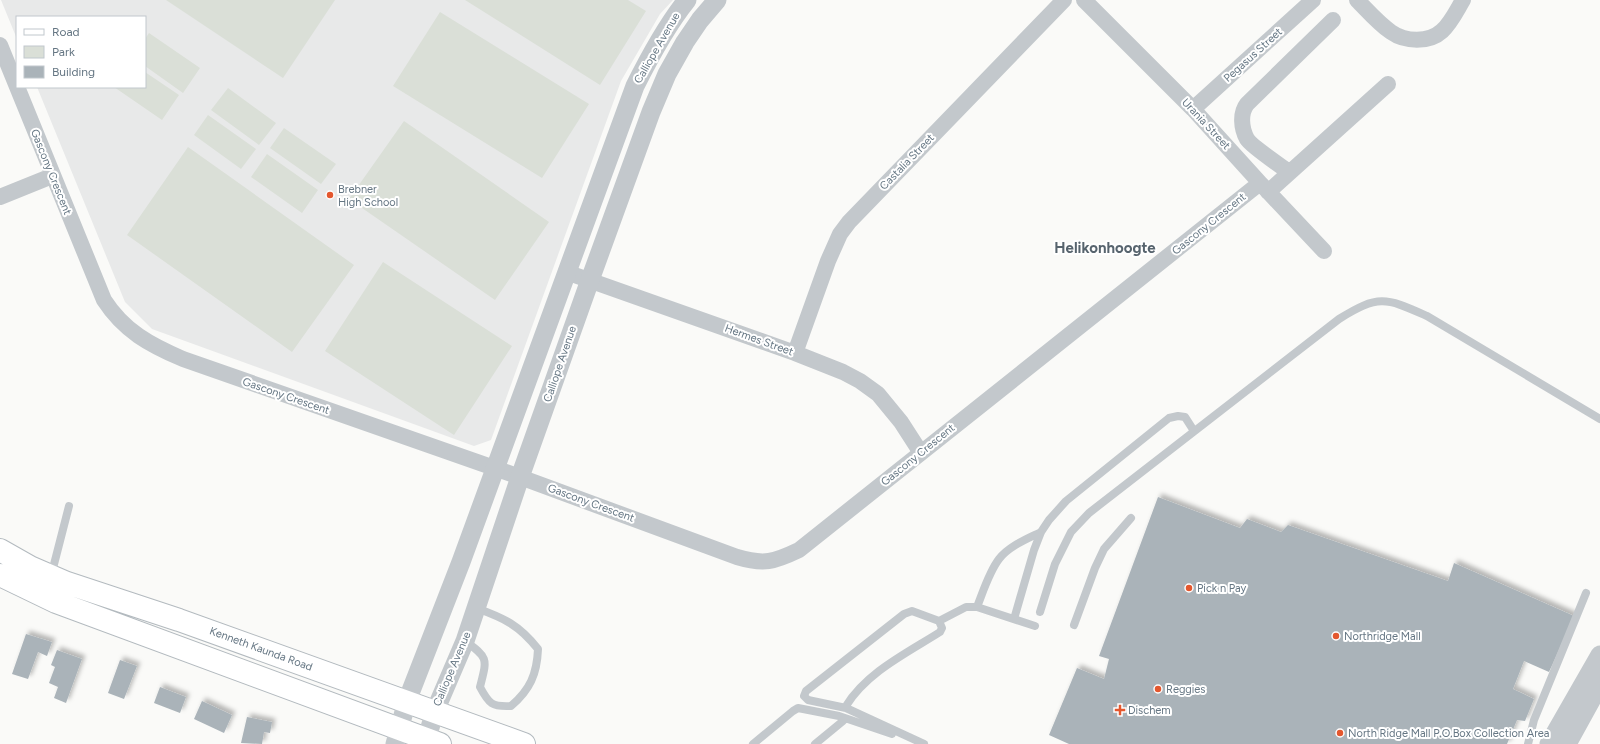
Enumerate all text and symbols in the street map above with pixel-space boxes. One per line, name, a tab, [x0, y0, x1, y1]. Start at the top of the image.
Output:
street label: Calliope Avenue	[631, 10, 683, 86]
legend	[16, 16, 146, 88]
text: Road	[52, 25, 80, 39]
street label: Pegasus Street	[1221, 25, 1285, 85]
text: Park	[52, 45, 75, 59]
text: Building	[52, 65, 95, 79]
street label: Urania Street	[1179, 96, 1233, 152]
street label: Gascony Crescent	[28, 127, 74, 217]
street label: Castalia Street	[877, 131, 937, 193]
place label: Brebner High School	[338, 183, 398, 209]
marker: Brebner High School	[325, 190, 335, 200]
street label: Gascony Crescent	[1170, 190, 1248, 258]
district label: Helikonhoogte	[1054, 239, 1156, 257]
street label: Hermes Street	[723, 322, 795, 358]
street label: Calliope Avenue	[541, 324, 579, 404]
street label: Gascony Crescent	[241, 375, 331, 417]
street label: Gascony Crescent	[879, 421, 957, 489]
street label: Gascony Crescent	[546, 481, 636, 525]
place label: Pick n Pay	[1197, 582, 1247, 595]
marker: Pick n Pay	[1184, 583, 1194, 593]
street label: Kenneth Kaunda Road	[208, 624, 314, 674]
street label: Calliope Avenue	[430, 630, 474, 708]
place label: Northridge Mall	[1344, 630, 1421, 643]
marker: Northridge Mall	[1331, 631, 1341, 641]
place label: Reggies	[1166, 683, 1206, 696]
marker: Reggies	[1153, 684, 1163, 694]
place label: Dischem	[1128, 704, 1171, 717]
marker: Dischem	[1115, 705, 1125, 715]
place label: North Ridge Mall P.O.Box Collection Area	[1348, 727, 1549, 740]
marker: North Ridge Mall P.O.Box Collection Area	[1335, 728, 1345, 738]

